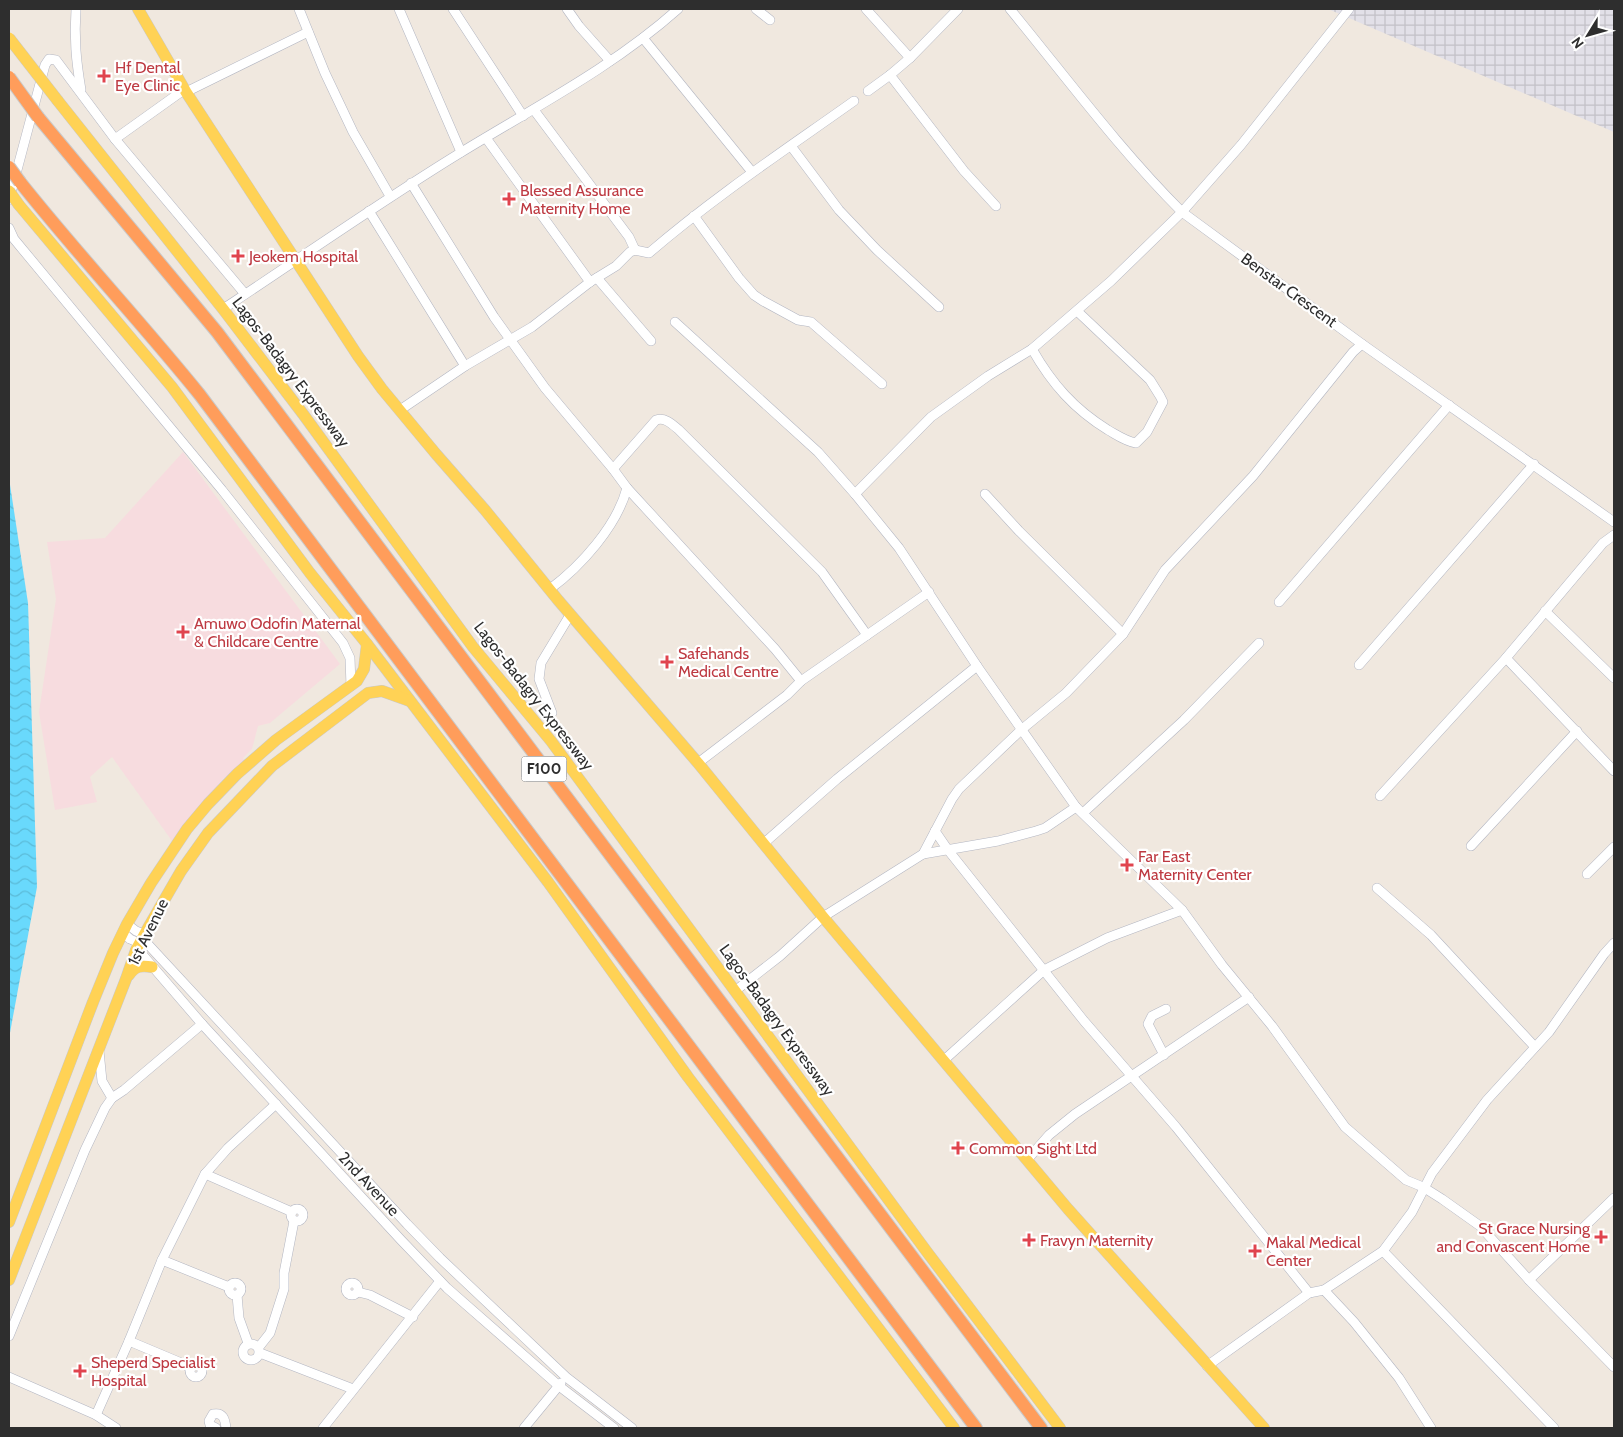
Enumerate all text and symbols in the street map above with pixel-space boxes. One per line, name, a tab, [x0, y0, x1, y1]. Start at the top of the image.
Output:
north arrow	[1563, 10, 1613, 60]
text: N	[1567, 33, 1588, 52]
place label: Hf Dental Eye Clinic	[115, 58, 181, 95]
marker: Hf Dental Eye Clinic	[97, 69, 111, 83]
place label: Blessed Assurance Maternity Home	[520, 181, 644, 218]
marker: Blessed Assurance Maternity Home	[502, 192, 516, 206]
place label: Jeokem Hospital	[248, 247, 358, 266]
marker: Jeokem Hospital	[231, 249, 245, 263]
street label: Benstar Crescent	[1237, 249, 1341, 332]
street label: Lagos-Badagry Expressway	[228, 293, 354, 451]
place label: Amuwo Odofin Maternal & Childcare Centre	[194, 614, 361, 651]
street label: Lagos-Badagry Expressway	[470, 618, 598, 774]
marker: Amuwo Odofin Maternal & Childcare Centre	[176, 625, 190, 639]
place label: Safehands Medical Centre	[678, 644, 779, 681]
marker: Safehands Medical Centre	[660, 655, 674, 669]
road number: F100	[522, 756, 566, 782]
place label: Far East Maternity Center	[1138, 847, 1253, 884]
marker: Far East Maternity Center	[1120, 858, 1134, 872]
street label: 1st Avenue	[124, 896, 172, 968]
street label: Lagos-Badagry Expressway	[716, 940, 838, 1100]
place label: Common Sight Ltd	[969, 1139, 1097, 1158]
marker: Common Sight Ltd	[951, 1141, 965, 1155]
street label: 2nd Avenue	[335, 1148, 403, 1220]
place label: St Grace Nursing and Convascent Home	[1436, 1219, 1591, 1256]
marker: St Grace Nursing and Convascent Home	[1594, 1230, 1608, 1244]
place label: Fravyn Maternity	[1040, 1231, 1153, 1250]
marker: Fravyn Maternity	[1022, 1233, 1036, 1247]
place label: Makal Medical Center	[1266, 1233, 1361, 1270]
marker: Makal Medical Center	[1248, 1244, 1262, 1258]
place label: Sheperd Specialist Hospital	[91, 1353, 216, 1390]
marker: Sheperd Specialist Hospital	[73, 1364, 87, 1378]

